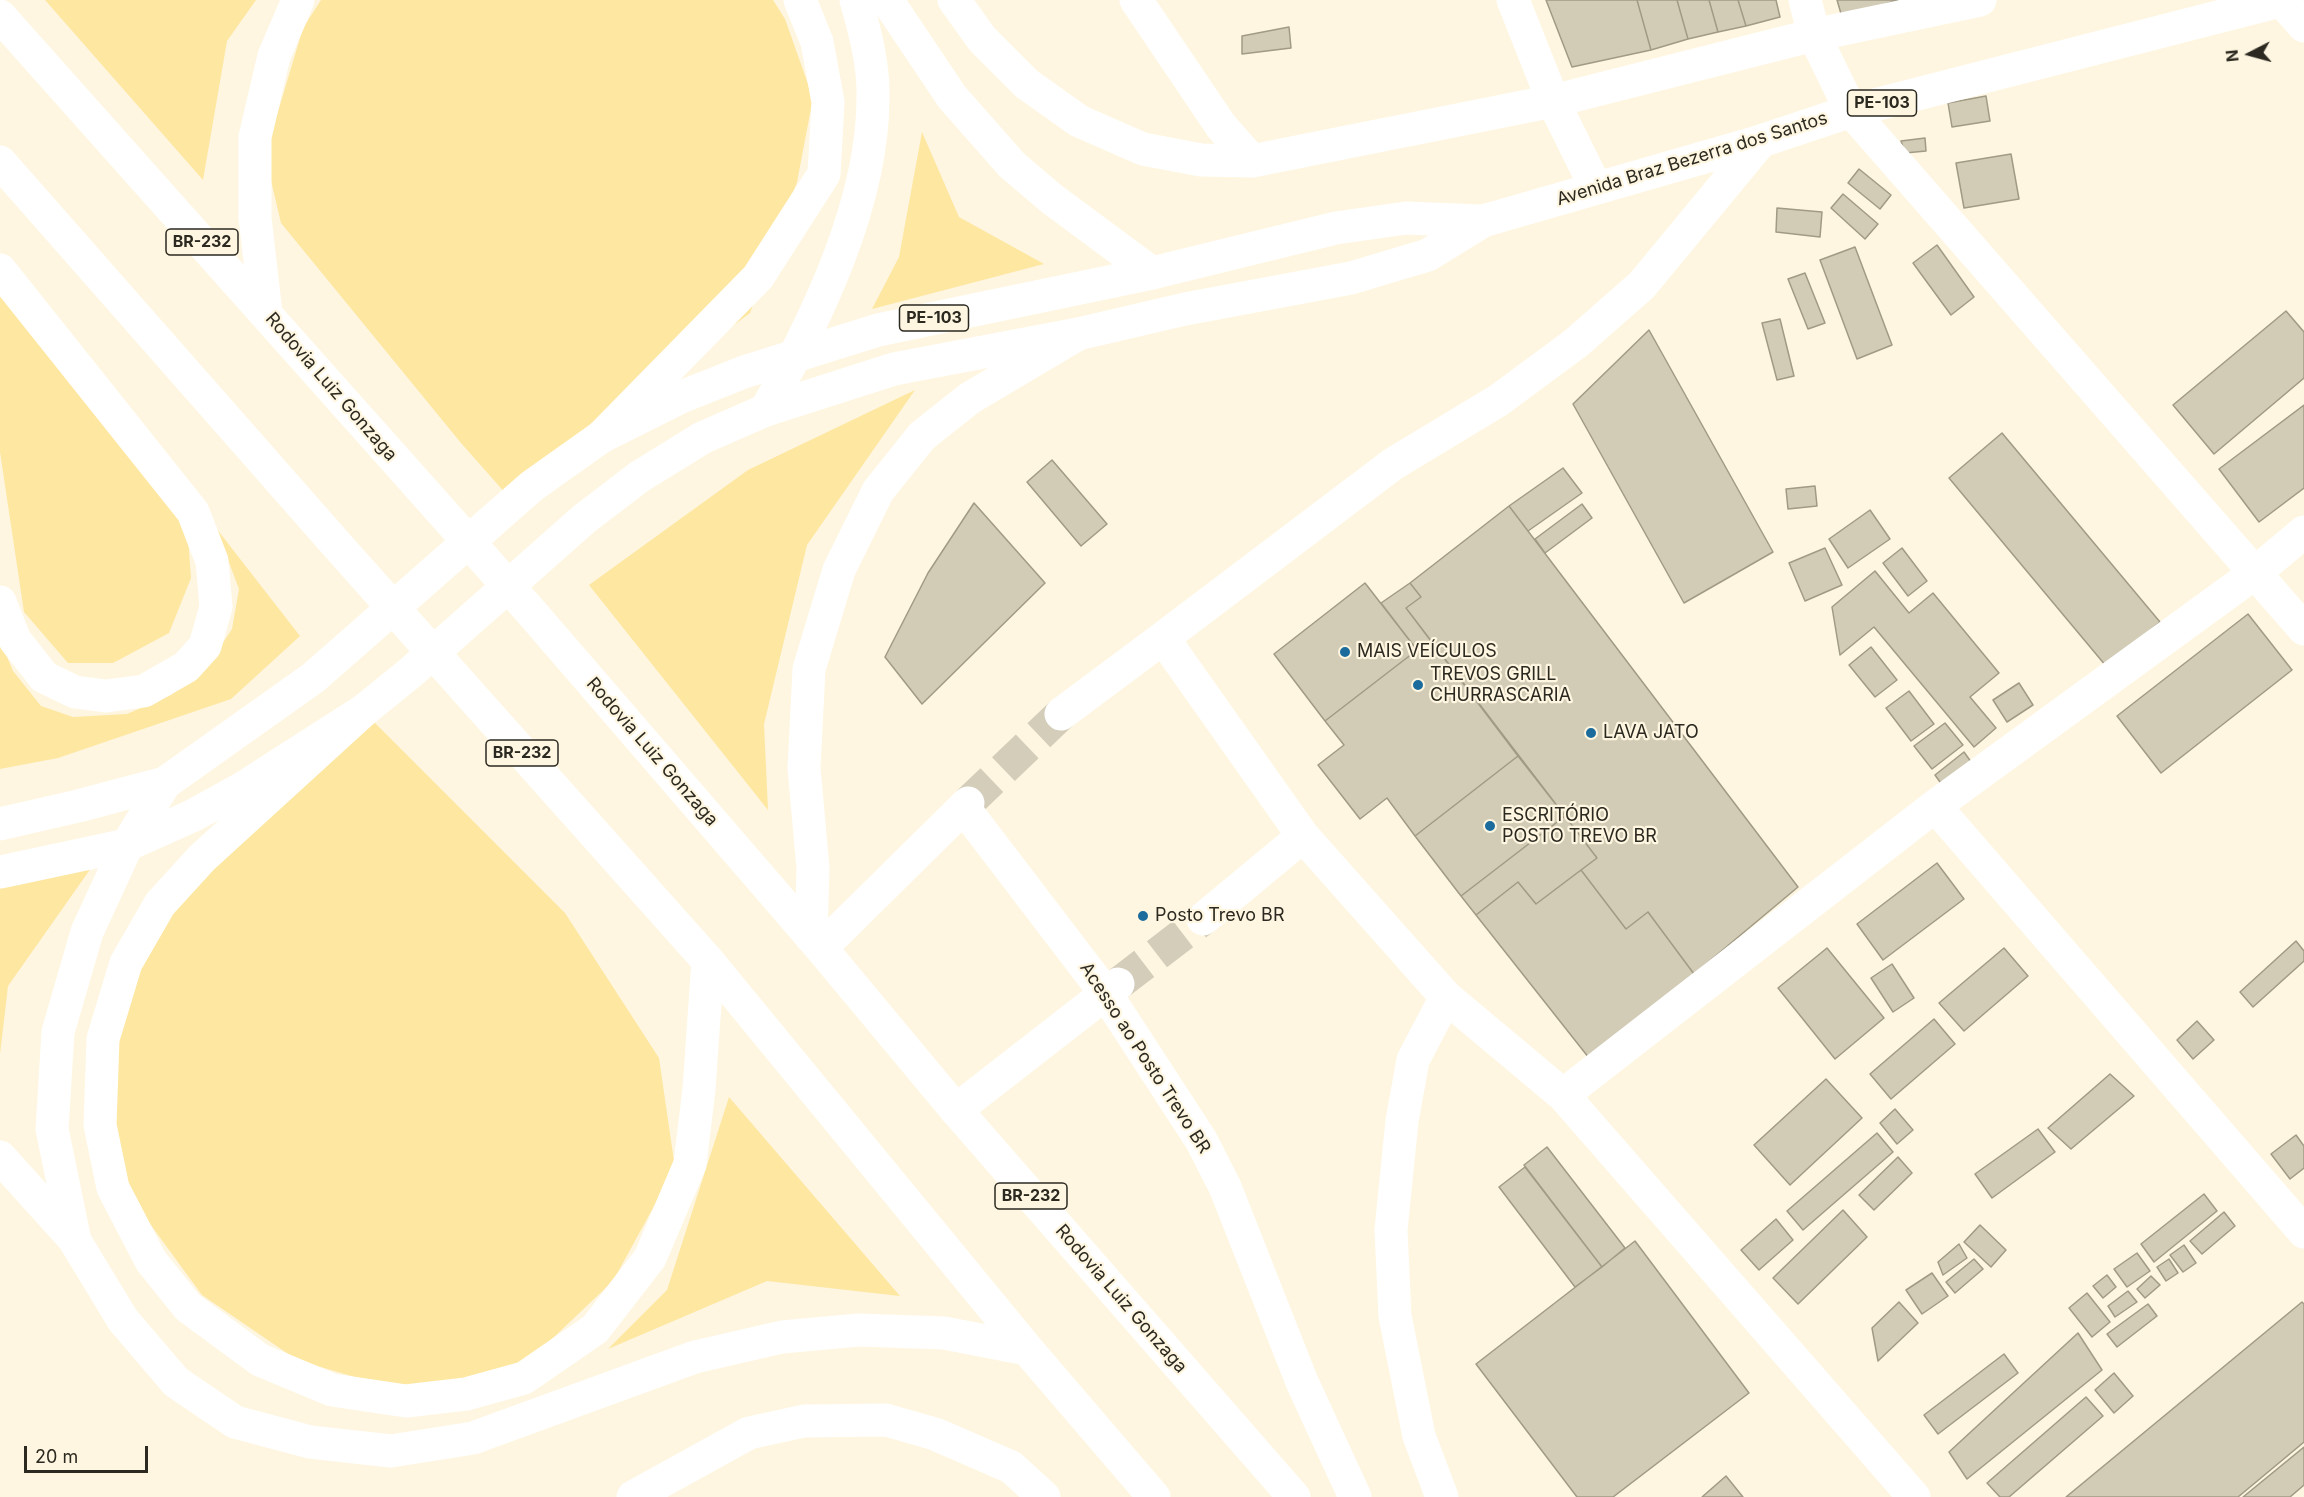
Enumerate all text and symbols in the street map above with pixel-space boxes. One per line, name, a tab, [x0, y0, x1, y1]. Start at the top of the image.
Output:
north arrow	[2220, 24, 2280, 84]
text: N	[2222, 49, 2243, 63]
road number: PE-103	[1848, 90, 1916, 116]
street label: Avenida Braz Bezerra dos Santos	[1554, 107, 1830, 211]
road number: BR-232	[166, 229, 238, 255]
road number: PE-103	[900, 305, 968, 331]
street label: Rodovia Luiz Gonzaga	[261, 308, 401, 466]
place label: MAIS VEÍCULOS	[1357, 641, 1497, 663]
marker: MAIS VEÍCULOS	[1338, 645, 1352, 659]
place label: TREVOS GRILL CHURRASCARIA	[1430, 664, 1571, 706]
street label: Rodovia Luiz Gonzaga	[582, 673, 722, 831]
marker: TREVOS GRILL CHURRASCARIA	[1411, 678, 1425, 692]
place label: LAVA JATO	[1603, 722, 1699, 744]
marker: LAVA JATO	[1584, 726, 1598, 740]
road number: BR-232	[486, 740, 558, 766]
place label: ESCRITÓRIO POSTO TREVO BR	[1502, 805, 1657, 848]
marker: ESCRITÓRIO POSTO TREVO BR	[1483, 819, 1497, 833]
place label: Posto Trevo BR	[1155, 905, 1284, 927]
marker: Posto Trevo BR	[1136, 909, 1150, 923]
street label: Acesso ao Posto Trevo BR	[1075, 958, 1215, 1158]
road number: BR-232	[995, 1183, 1067, 1209]
street label: Rodovia Luiz Gonzaga	[1051, 1220, 1191, 1378]
scale bar	[27, 1434, 152, 1472]
text: 20 m	[35, 1446, 78, 1467]

